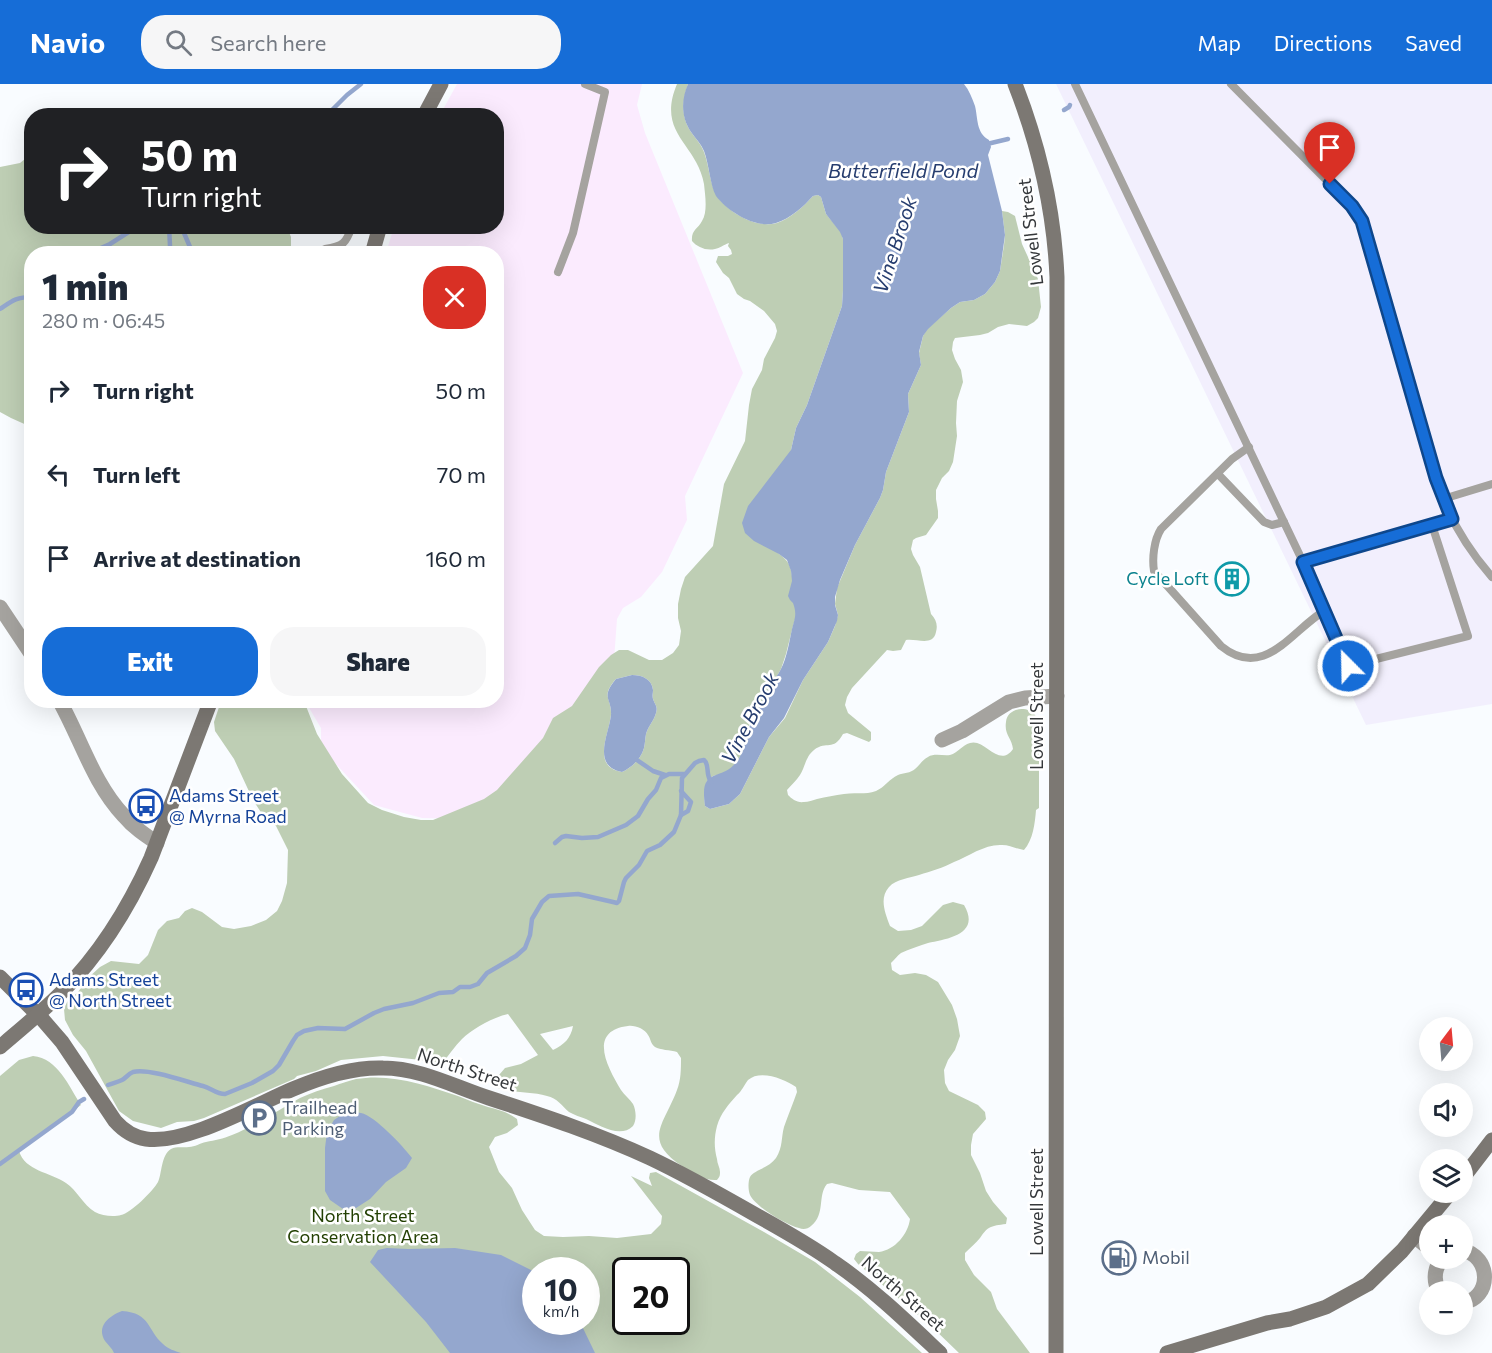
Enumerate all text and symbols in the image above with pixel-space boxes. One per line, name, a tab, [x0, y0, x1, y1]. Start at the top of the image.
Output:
search box	[141, 15, 561, 69]
text: Navio	[30, 25, 105, 59]
icon: search	[162, 26, 195, 59]
text: Search here	[210, 29, 326, 56]
text: Map	[1198, 30, 1241, 55]
text: Directions	[1274, 30, 1372, 55]
text: Saved	[1405, 30, 1462, 55]
pin	[1304, 122, 1355, 184]
text: 50 m	[141, 128, 238, 180]
icon: arrive	[1313, 131, 1346, 164]
icon: right	[42, 132, 120, 210]
water label: Butterfield Pond	[828, 158, 979, 182]
street label: Lowell Street	[1013, 177, 1047, 287]
text: Turn right	[141, 180, 261, 213]
water label: Vine Brook	[867, 192, 921, 296]
text: 1 min	[42, 263, 128, 307]
button: close	[423, 266, 486, 329]
text: 280 m · 06:45	[42, 308, 165, 332]
icon: right	[42, 374, 75, 407]
text: Turn right	[93, 377, 194, 404]
text: 50 m	[436, 377, 486, 404]
icon: left	[42, 458, 75, 491]
text: Turn left	[93, 461, 180, 488]
text: 70 m	[437, 461, 486, 488]
icon: arrive	[42, 542, 75, 575]
text: Arrive at destination	[93, 545, 301, 572]
text: 160 m	[425, 545, 486, 572]
building icon: Cycle Loft	[1214, 561, 1250, 597]
place label: Cycle Loft	[1126, 567, 1209, 589]
button: Exit	[42, 627, 258, 696]
button: Share	[270, 627, 486, 696]
position arrow	[1316, 634, 1380, 698]
street label: Lowell Street	[1025, 662, 1047, 770]
water label: Vine Brook	[715, 667, 784, 767]
place label: Adams Street @ Myrna Road	[169, 784, 287, 827]
bus stop icon: Adams Street @ Myrna Road	[128, 788, 164, 824]
place label: Adams Street @ North Street	[49, 968, 172, 1011]
bus stop icon: Adams Street @ North Street	[8, 972, 44, 1008]
north arrow	[1419, 1017, 1473, 1071]
map controls	[1419, 1017, 1473, 1335]
street label: North Street	[415, 1043, 520, 1096]
button: sound	[1419, 1083, 1473, 1137]
place label: Trailhead Parking	[282, 1096, 357, 1139]
parking icon: Trailhead Parking	[241, 1100, 277, 1136]
street label: Lowell Street	[1025, 1148, 1047, 1256]
button: layers	[1419, 1149, 1473, 1203]
park label: North Street Conservation Area	[287, 1204, 439, 1247]
button: +	[1419, 1215, 1473, 1269]
fuel station icon: Mobil	[1101, 1240, 1137, 1276]
place label: Mobil	[1142, 1246, 1190, 1268]
street label: North Street	[857, 1251, 950, 1336]
speed limit sign: 20	[612, 1257, 690, 1335]
text: 10	[544, 1270, 578, 1307]
button: −	[1419, 1281, 1473, 1335]
text: km/h	[543, 1302, 579, 1320]

